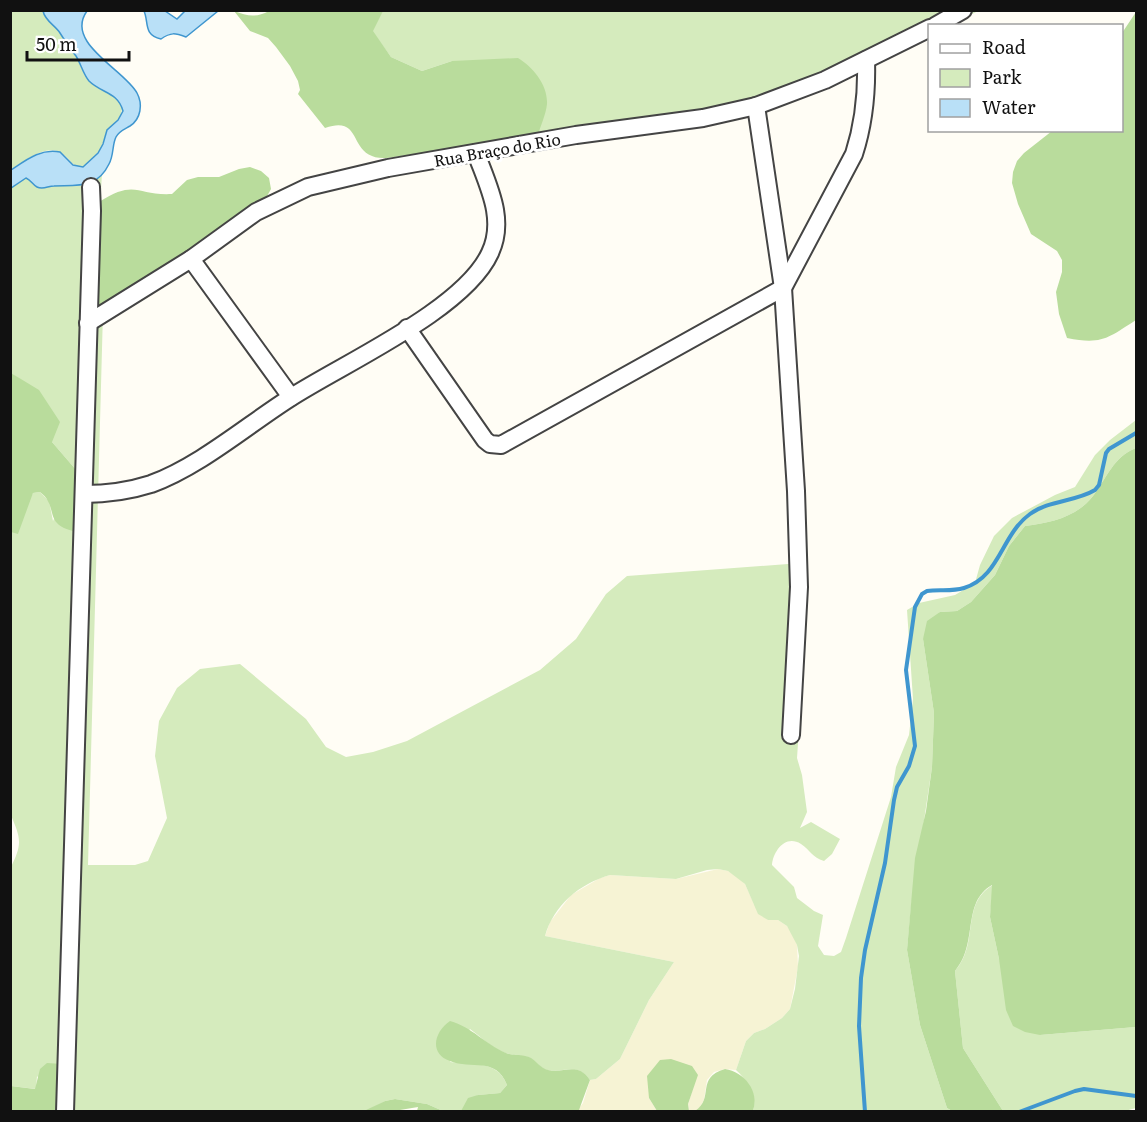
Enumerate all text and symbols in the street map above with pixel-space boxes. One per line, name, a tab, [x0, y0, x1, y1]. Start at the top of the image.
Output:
scale bar	[27, 24, 129, 62]
legend	[928, 24, 1123, 132]
text: 50 m	[36, 30, 77, 57]
text: Road	[982, 33, 1026, 60]
text: Park	[982, 63, 1023, 90]
text: Water	[982, 93, 1036, 120]
street label: Rua Braço do Rio	[432, 126, 562, 172]

